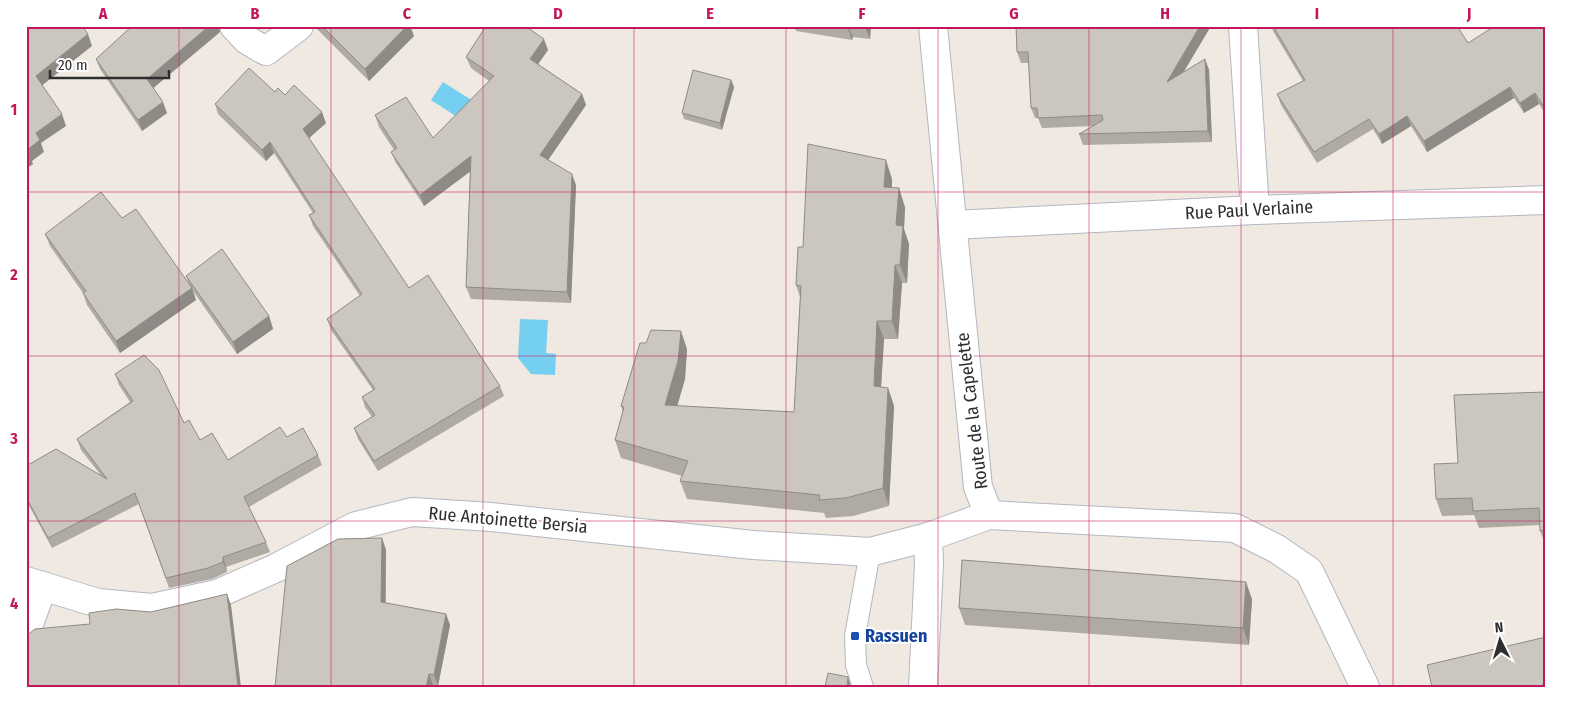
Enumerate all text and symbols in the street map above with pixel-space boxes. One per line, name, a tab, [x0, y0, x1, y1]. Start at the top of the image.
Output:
text: A	[98, 4, 108, 23]
text: B	[251, 4, 260, 23]
text: C	[403, 4, 412, 23]
text: D	[553, 4, 563, 23]
text: E	[706, 4, 714, 23]
text: F	[858, 4, 866, 23]
text: G	[1009, 4, 1019, 23]
text: H	[1160, 4, 1170, 23]
text: I	[1315, 4, 1319, 23]
text: J	[1466, 4, 1471, 23]
scale bar	[50, 48, 169, 80]
text: 20 m	[58, 56, 88, 74]
text: 1	[11, 100, 17, 119]
street label: Rue Paul Verlaine	[1184, 196, 1314, 224]
text: 2	[9, 265, 18, 284]
street label: Route de la Capelette	[951, 331, 993, 491]
text: 3	[9, 429, 18, 448]
street label: Rue Antoinette Bersia	[427, 502, 589, 538]
text: 4	[10, 594, 18, 613]
north arrow	[1474, 616, 1524, 666]
text: N	[1494, 619, 1504, 636]
place label: Rassuen	[865, 625, 927, 647]
marker: Rassuen	[849, 630, 861, 642]

